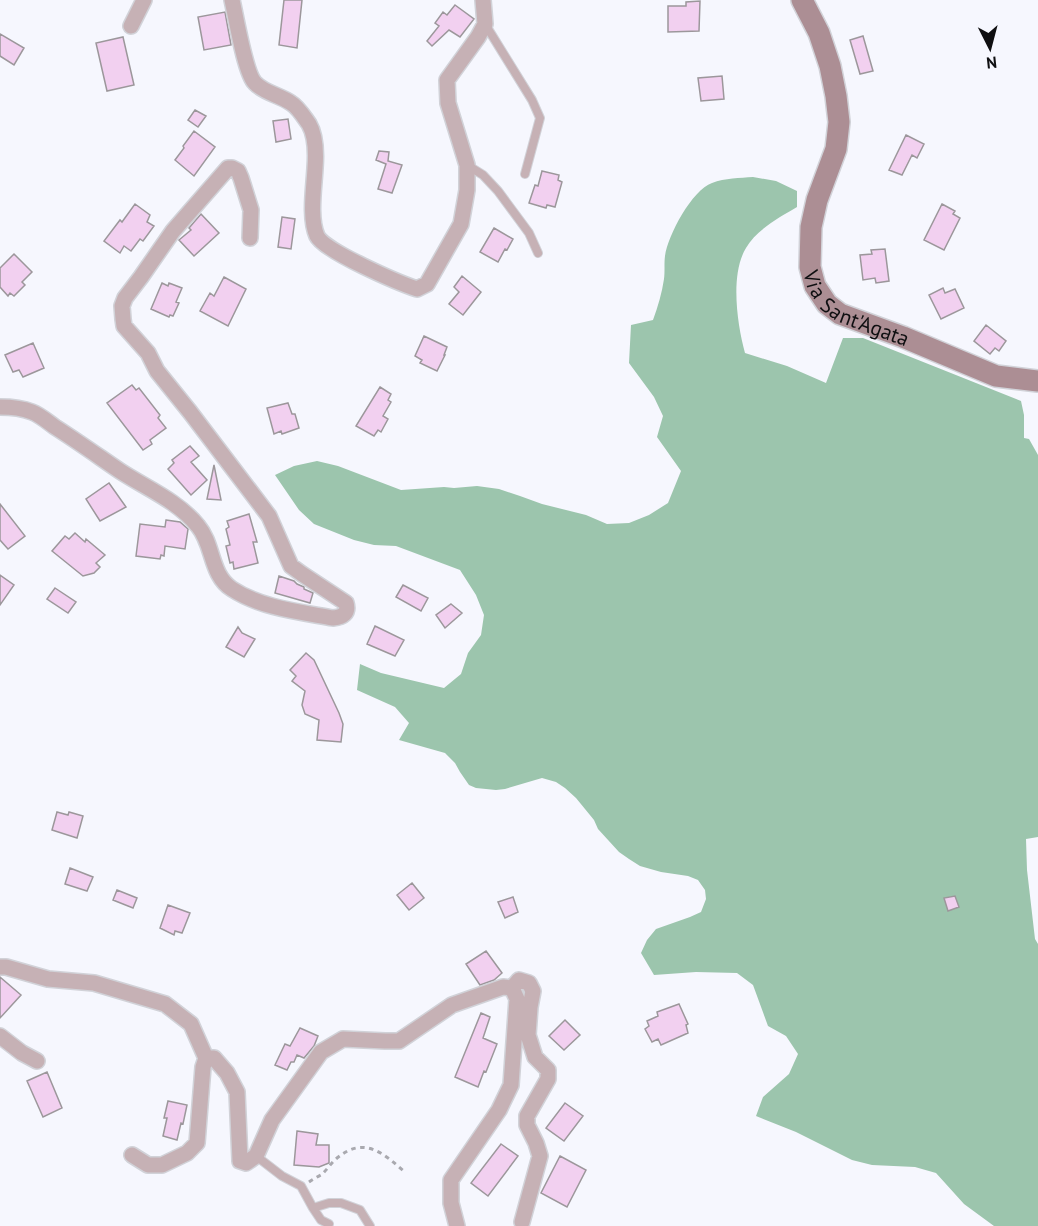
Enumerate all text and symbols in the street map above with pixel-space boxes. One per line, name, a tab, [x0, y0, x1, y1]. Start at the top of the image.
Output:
north arrow	[960, 18, 1020, 78]
text: N	[985, 52, 998, 73]
street label: Via Sant'Agata	[798, 266, 914, 352]

